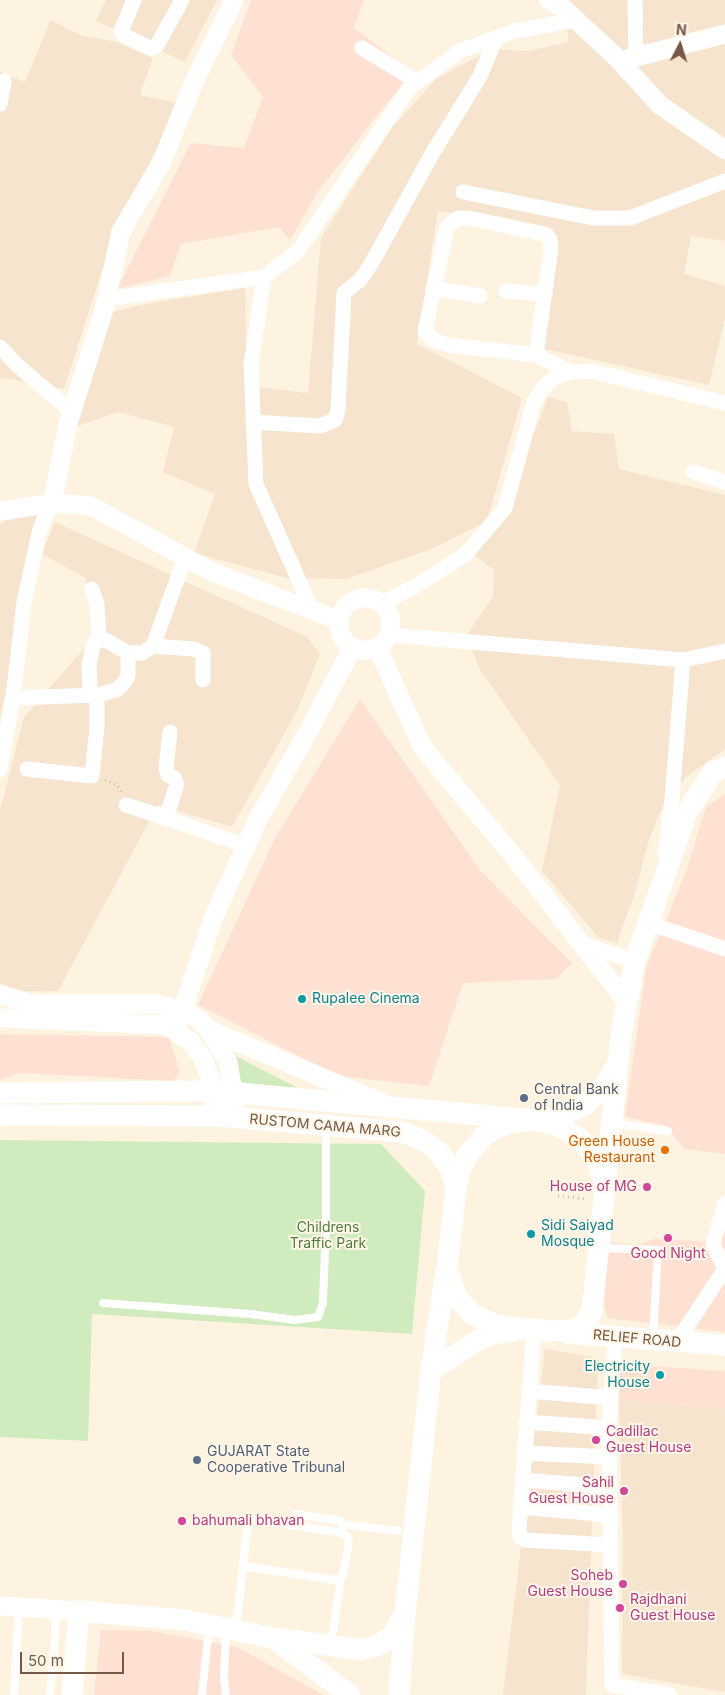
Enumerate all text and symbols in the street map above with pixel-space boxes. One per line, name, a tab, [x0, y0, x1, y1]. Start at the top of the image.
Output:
north arrow	[655, 20, 705, 70]
text: N	[675, 21, 687, 38]
place label: Rupalee Cinema	[312, 991, 420, 1007]
marker: Rupalee Cinema	[296, 993, 308, 1005]
place label: Central Bank of India	[534, 1082, 619, 1114]
marker: Central Bank of India	[518, 1092, 530, 1104]
street label: RUSTOM CAMA MARG	[249, 1111, 401, 1141]
place label: Green House Restaurant	[568, 1134, 655, 1166]
marker: Green House Restaurant	[659, 1144, 671, 1156]
place label: House of MG	[550, 1179, 637, 1195]
marker: House of MG	[641, 1181, 653, 1193]
place label: Sidi Saiyad Mosque	[541, 1218, 614, 1250]
park label: Childrens Traffic Park	[290, 1220, 366, 1252]
marker: Sidi Saiyad Mosque	[525, 1228, 537, 1240]
marker: Good Night	[662, 1232, 674, 1244]
place label: Good Night	[630, 1246, 706, 1262]
street label: RELIEF ROAD	[592, 1327, 682, 1351]
place label: Electricity House	[584, 1359, 650, 1391]
marker: Electricity House	[654, 1369, 666, 1381]
place label: Cadillac Guest House	[606, 1424, 691, 1456]
marker: Cadillac Guest House	[590, 1434, 602, 1446]
place label: GUJARAT State Cooperative Tribunal	[207, 1444, 345, 1476]
marker: GUJARAT State Cooperative Tribunal	[191, 1454, 203, 1466]
place label: Sahil Guest House	[529, 1475, 614, 1508]
marker: Sahil Guest House	[618, 1485, 630, 1497]
place label: bahumali bhavan	[192, 1513, 304, 1529]
marker: bahumali bhavan	[176, 1515, 188, 1527]
place label: Soheb Guest House	[528, 1568, 613, 1600]
marker: Soheb Guest House	[617, 1578, 629, 1590]
place label: Rajdhani Guest House	[630, 1592, 715, 1624]
marker: Rajdhani Guest House	[614, 1602, 626, 1614]
scale bar	[22, 1642, 126, 1674]
text: 50 m	[28, 1651, 64, 1670]

